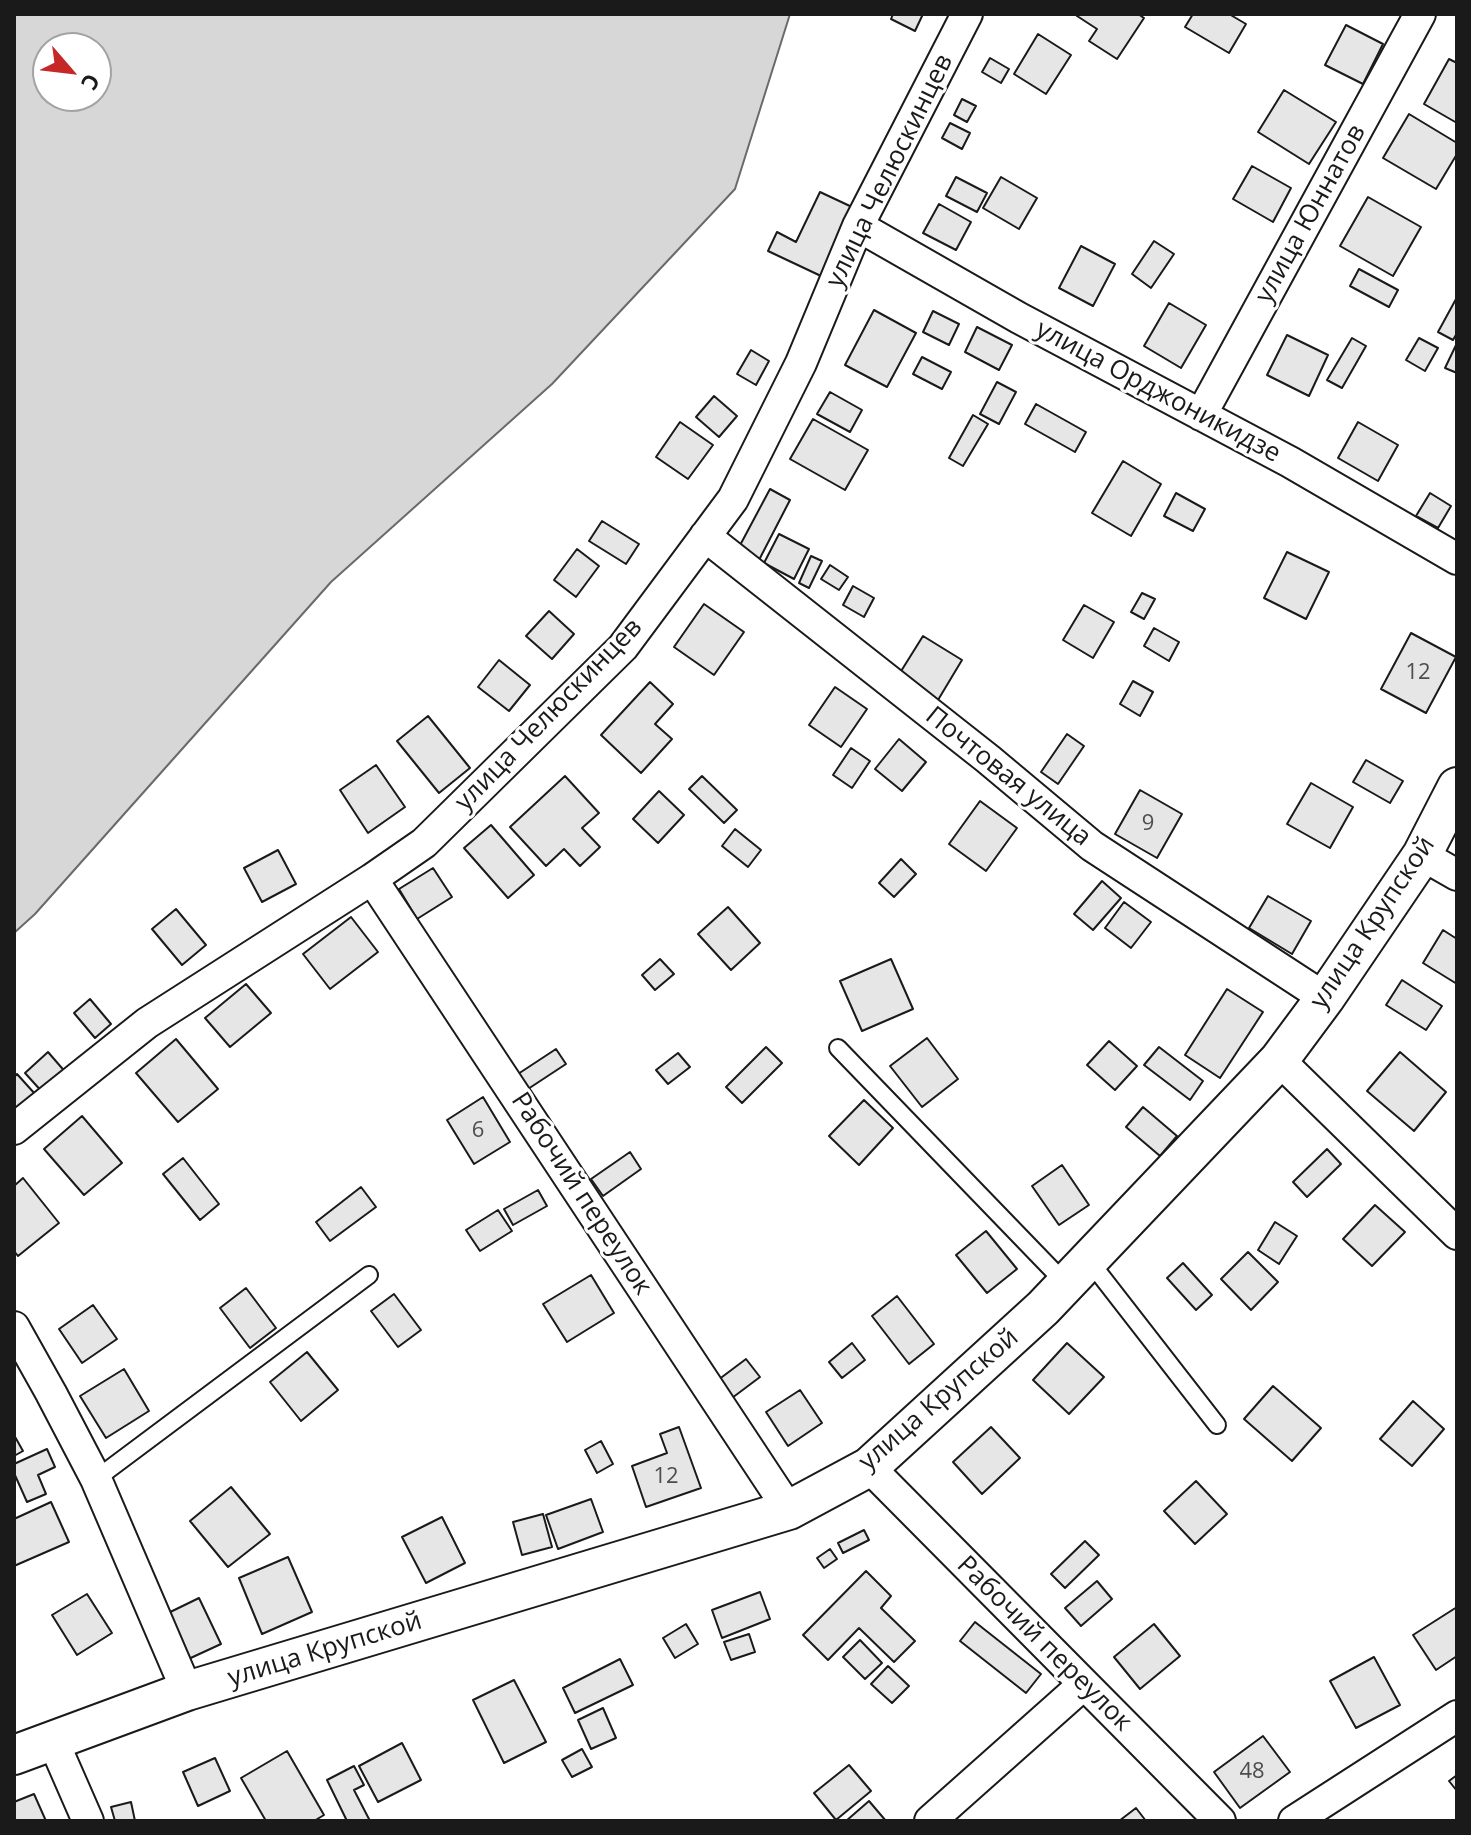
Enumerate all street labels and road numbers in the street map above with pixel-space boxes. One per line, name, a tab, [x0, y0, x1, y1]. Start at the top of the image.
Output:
street label: улица Челюскинцев	[820, 49, 960, 293]
street label: улица Юннатов	[1249, 119, 1373, 309]
street label: улица Орджоникидзе	[1030, 314, 1286, 470]
street label: улица Челюскинцев	[449, 612, 649, 818]
street label: Почтовая улица	[919, 701, 1097, 853]
street label: улица Крупской	[1304, 831, 1442, 1015]
street label: Рабочий переулок	[504, 1087, 658, 1301]
street label: улица Крупской	[853, 1322, 1025, 1478]
street label: Рабочий переулок	[950, 1550, 1138, 1738]
street label: улица Крупской	[224, 1606, 426, 1694]

